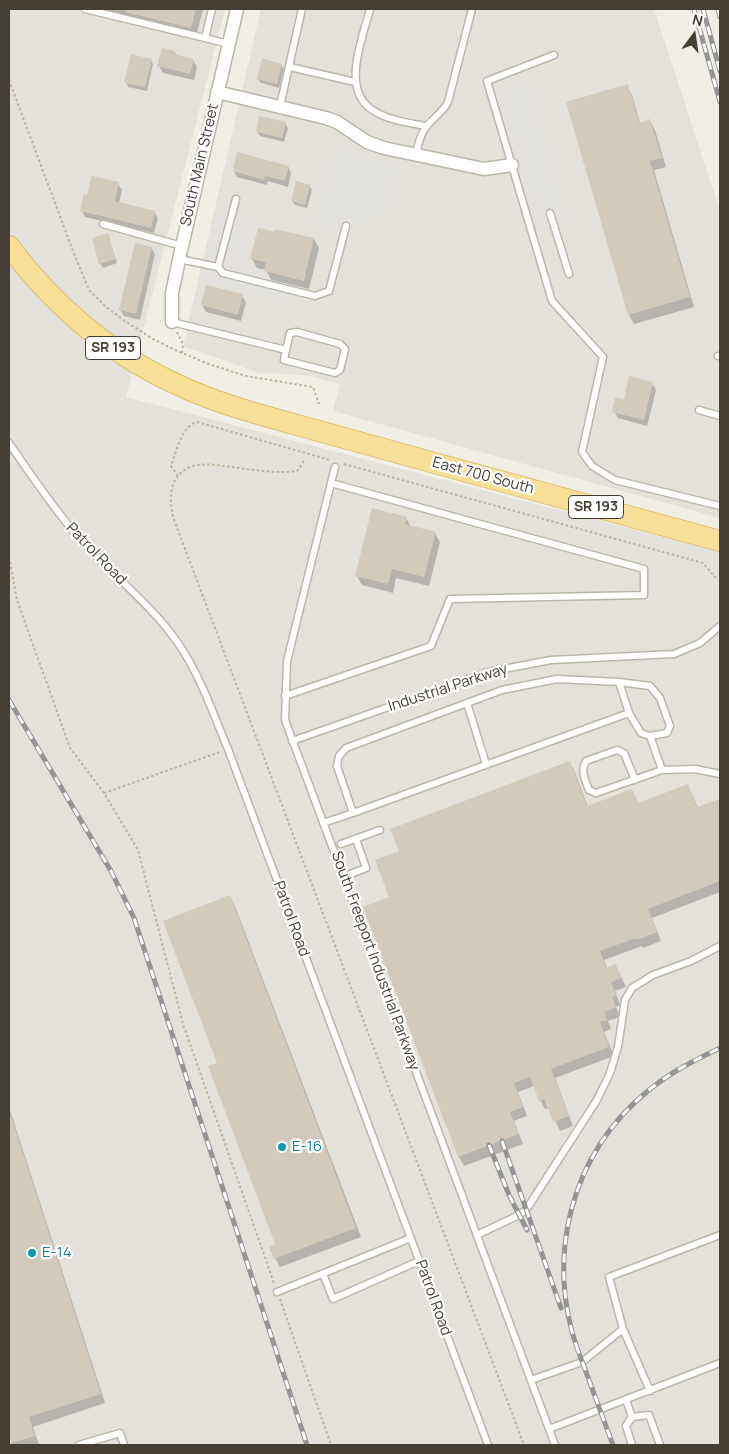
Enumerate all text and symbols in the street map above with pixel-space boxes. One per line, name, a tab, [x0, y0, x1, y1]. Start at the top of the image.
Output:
north arrow	[669, 10, 719, 60]
text: N	[691, 10, 705, 30]
street label: South Main Street	[177, 102, 223, 228]
road number: SR 193	[86, 336, 140, 359]
street label: East 700 South	[430, 454, 536, 498]
road number: SR 193	[568, 496, 624, 518]
street label: Patrol Road	[62, 519, 130, 589]
street label: Industrial Parkway	[386, 660, 510, 716]
street label: South Freeport Industrial Parkway	[327, 849, 423, 1073]
street label: Patrol Road	[269, 879, 313, 959]
place label: E-16	[292, 1138, 322, 1156]
marker: E-16	[276, 1141, 288, 1153]
place label: E-14	[42, 1244, 72, 1262]
marker: E-14	[26, 1247, 38, 1259]
street label: Patrol Road	[411, 1258, 455, 1338]

